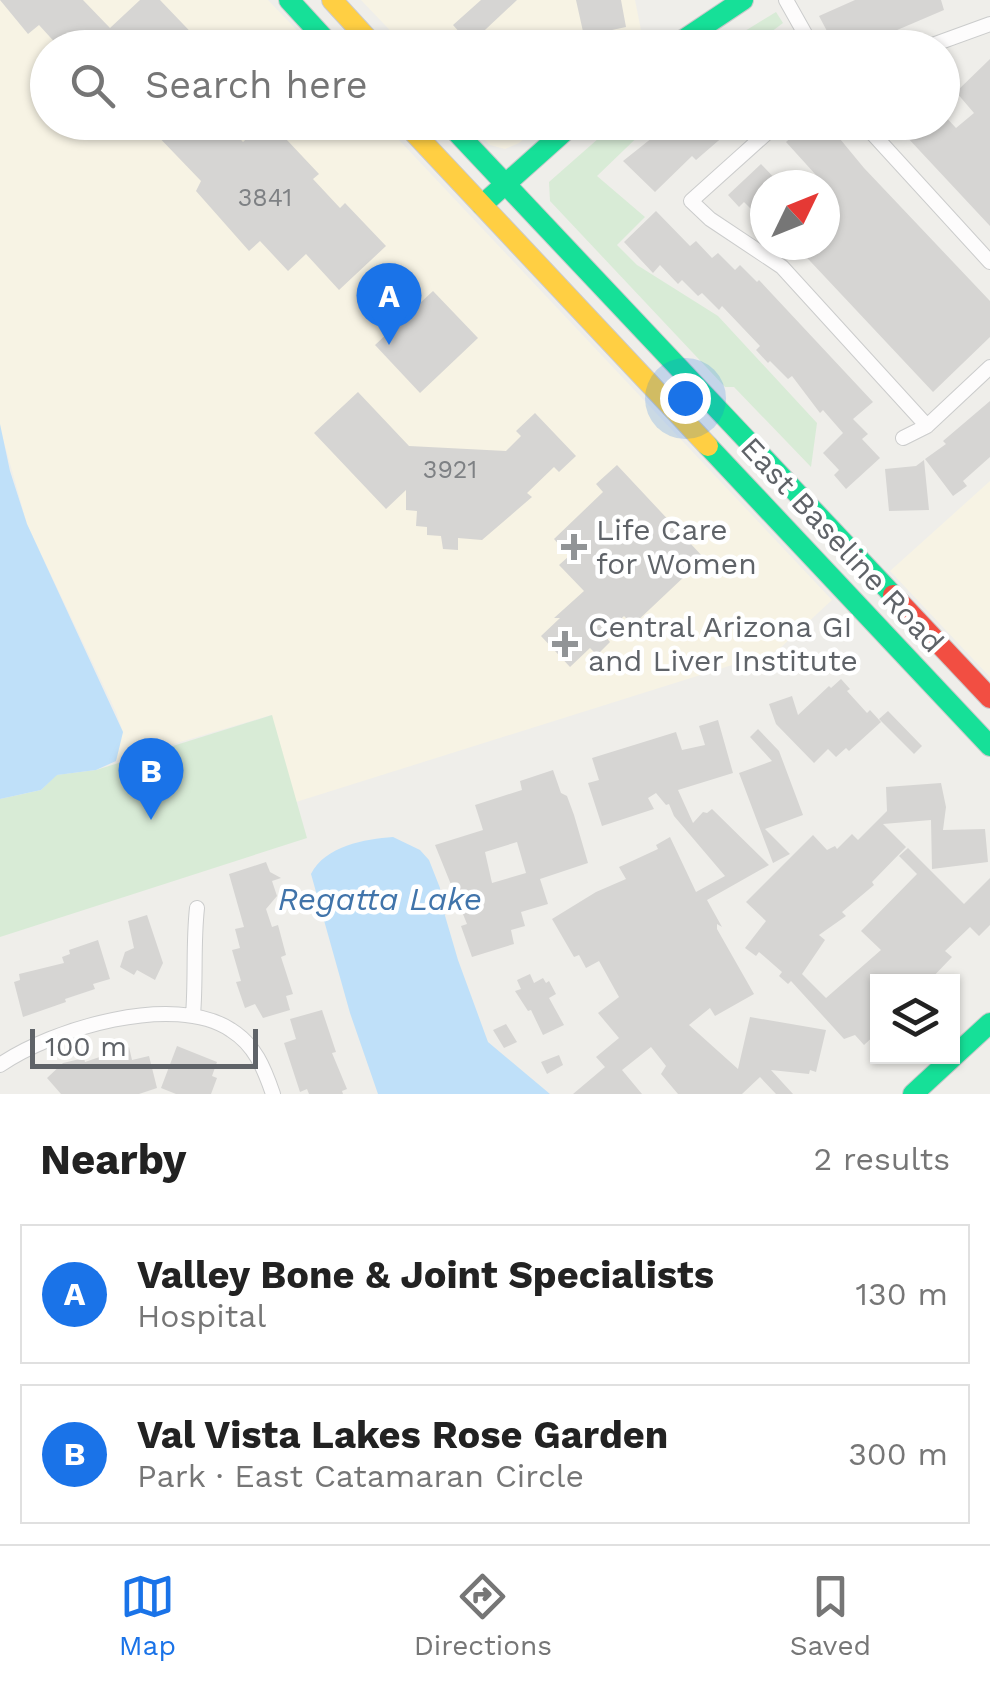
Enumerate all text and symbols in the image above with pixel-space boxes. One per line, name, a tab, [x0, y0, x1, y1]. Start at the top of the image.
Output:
search box	[30, 30, 960, 140]
icon: search	[65, 58, 120, 113]
text: Search here	[145, 63, 368, 107]
north arrow	[750, 170, 840, 260]
house number: 3841	[238, 183, 292, 212]
pin: A	[356, 262, 422, 345]
your location	[660, 373, 711, 424]
street label: East Baseline Road	[734, 430, 951, 659]
house number: 3921	[423, 455, 477, 484]
place label: Life Care for Women	[596, 512, 757, 581]
marker: Life Care for Women	[561, 534, 587, 560]
place label: Central Arizona GI and Liver Institute	[588, 609, 858, 678]
marker: Central Arizona GI and Liver Institute	[552, 631, 578, 657]
pin: B	[118, 738, 184, 820]
water label: Regatta Lake	[278, 880, 482, 918]
map controls	[870, 974, 960, 1064]
button: layers	[870, 974, 960, 1064]
scale bar	[30, 1024, 258, 1068]
text: 100 m	[45, 1030, 127, 1063]
text: Nearby	[40, 1135, 187, 1184]
text: 2 results	[813, 1140, 950, 1178]
text: Valley Bone & Joint Specialists	[137, 1253, 714, 1297]
text: A	[64, 1275, 85, 1313]
text: 130 m	[856, 1275, 948, 1313]
text: Hospital	[137, 1297, 266, 1335]
text: Val Vista Lakes Rose Garden	[137, 1413, 668, 1457]
text: B	[64, 1435, 85, 1473]
text: 300 m	[848, 1435, 948, 1473]
text: Park · East Catamaran Circle	[137, 1457, 584, 1495]
tab: Map	[119, 1569, 176, 1662]
tab: Directions	[414, 1569, 552, 1662]
tab: Saved	[790, 1569, 871, 1662]

